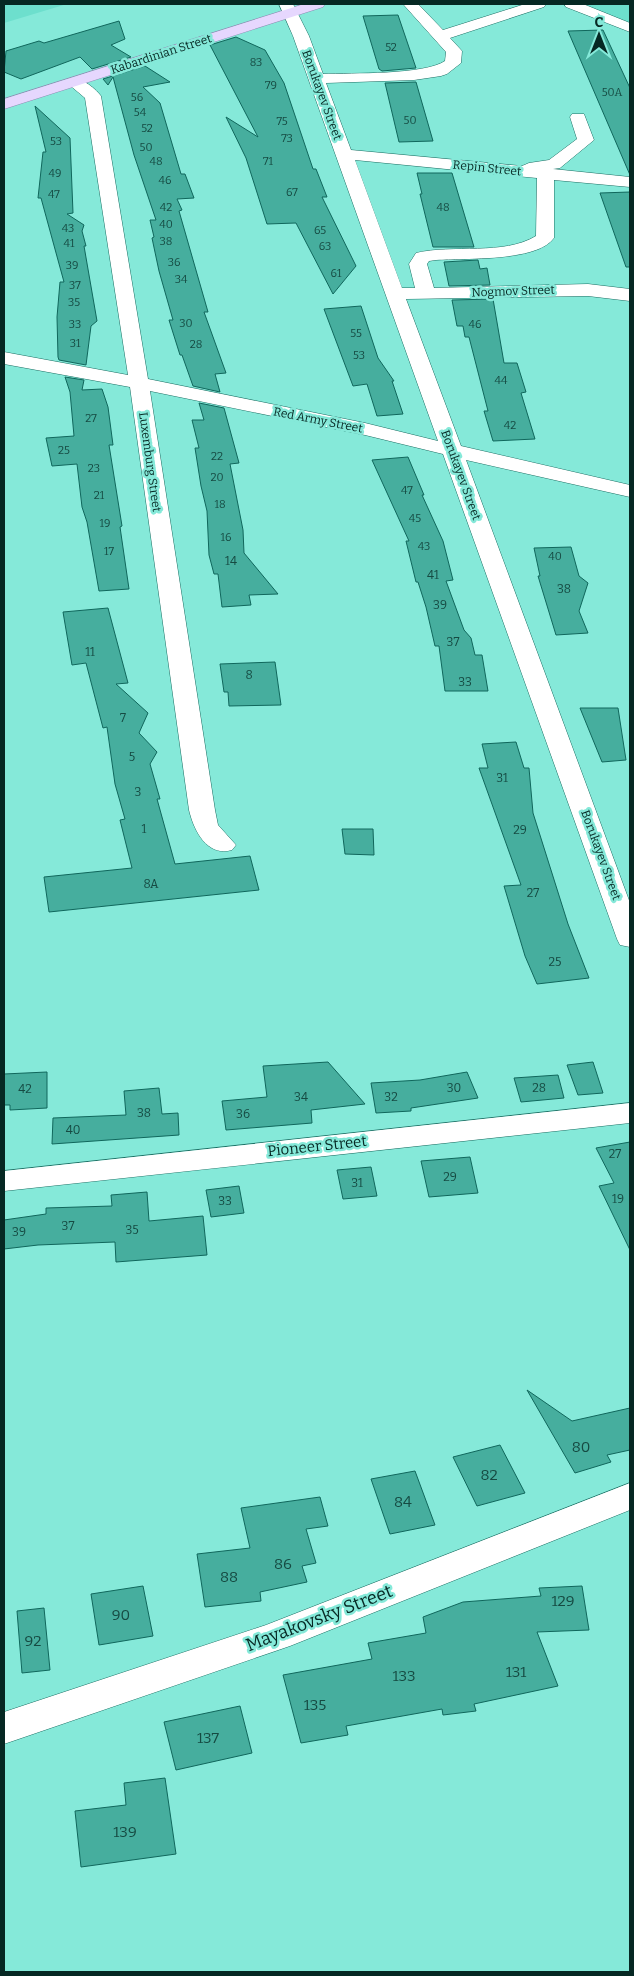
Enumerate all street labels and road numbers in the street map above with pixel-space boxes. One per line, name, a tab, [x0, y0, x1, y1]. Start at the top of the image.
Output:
street label: Kabardinian Street	[109, 31, 214, 77]
street label: Borukayev Street	[299, 48, 345, 143]
street label: Repin Street	[452, 157, 523, 179]
street label: Nogmov Street	[471, 283, 556, 299]
street label: Red Army Street	[272, 404, 365, 436]
street label: Luxemburg Street	[136, 411, 164, 513]
street label: Borukayev Street	[438, 428, 484, 523]
street label: Borukayev Street	[578, 808, 624, 903]
street label: Pioneer Street	[266, 1132, 368, 1160]
street label: Mayakovsky Street	[243, 1580, 396, 1656]

